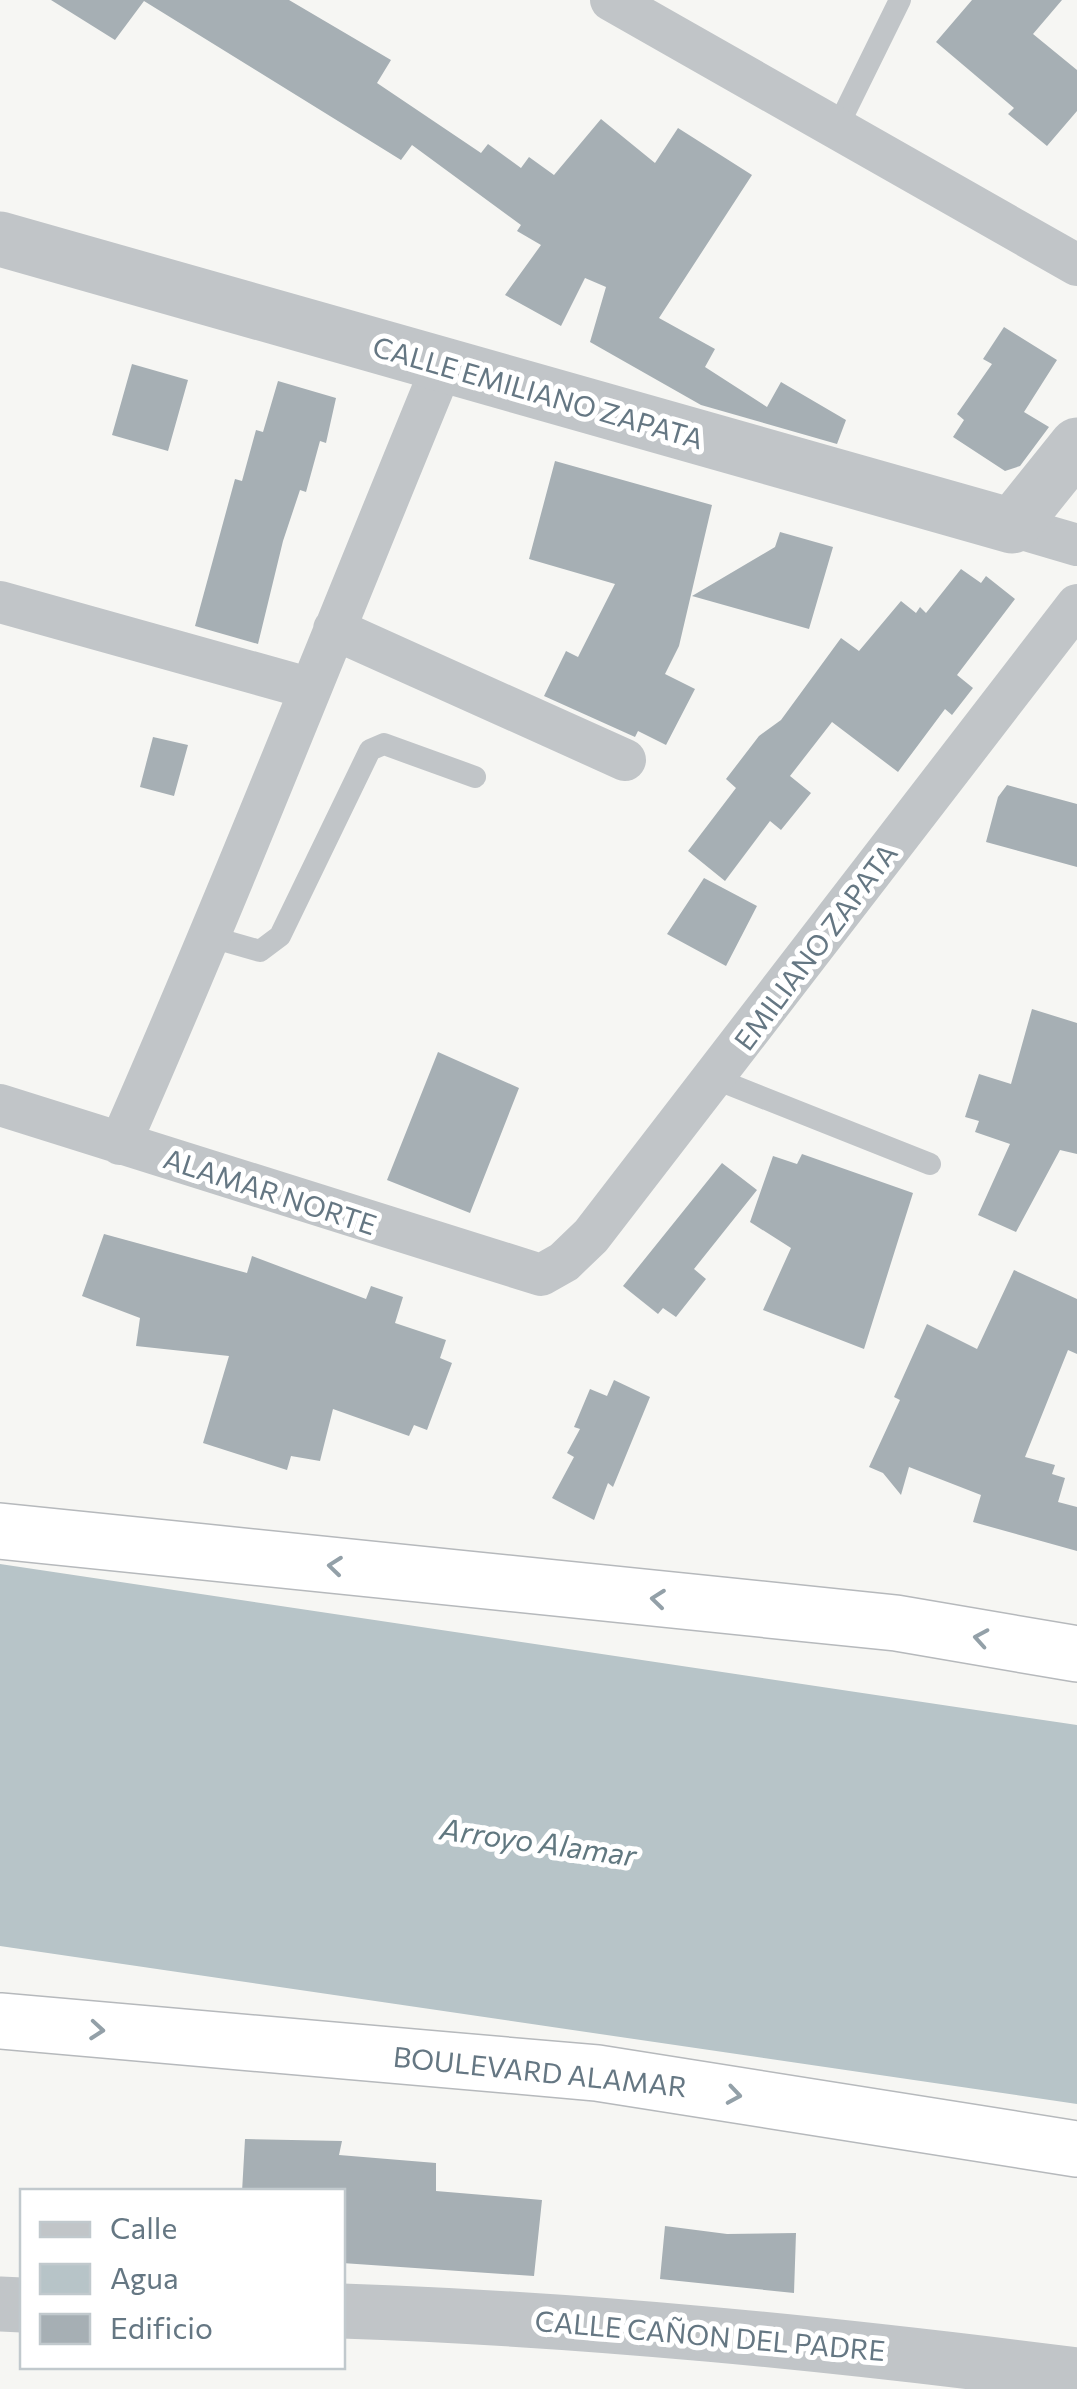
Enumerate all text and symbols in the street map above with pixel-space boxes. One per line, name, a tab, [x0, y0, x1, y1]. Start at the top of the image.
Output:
street label: CALLE EMILIANO ZAPATA	[369, 329, 707, 456]
street label: EMILIANO ZAPATA	[726, 836, 904, 1056]
street label: ALAMAR NORTE	[160, 1141, 381, 1241]
one-way arrow	[327, 1555, 343, 1577]
one-way arrow	[650, 1589, 666, 1610]
one-way arrow	[973, 1628, 989, 1649]
water label: Arroyo Alamar	[437, 1808, 640, 1873]
one-way arrow	[90, 2018, 106, 2040]
street label: BOULEVARD ALAMAR	[392, 2039, 689, 2103]
one-way arrow	[725, 2083, 742, 2104]
legend	[20, 2189, 345, 2369]
text: Calle	[110, 2208, 177, 2245]
text: Agua	[110, 2258, 179, 2295]
street label: CALLE CAÑON DEL PADRE	[534, 2303, 887, 2367]
text: Edificio	[110, 2308, 213, 2345]

